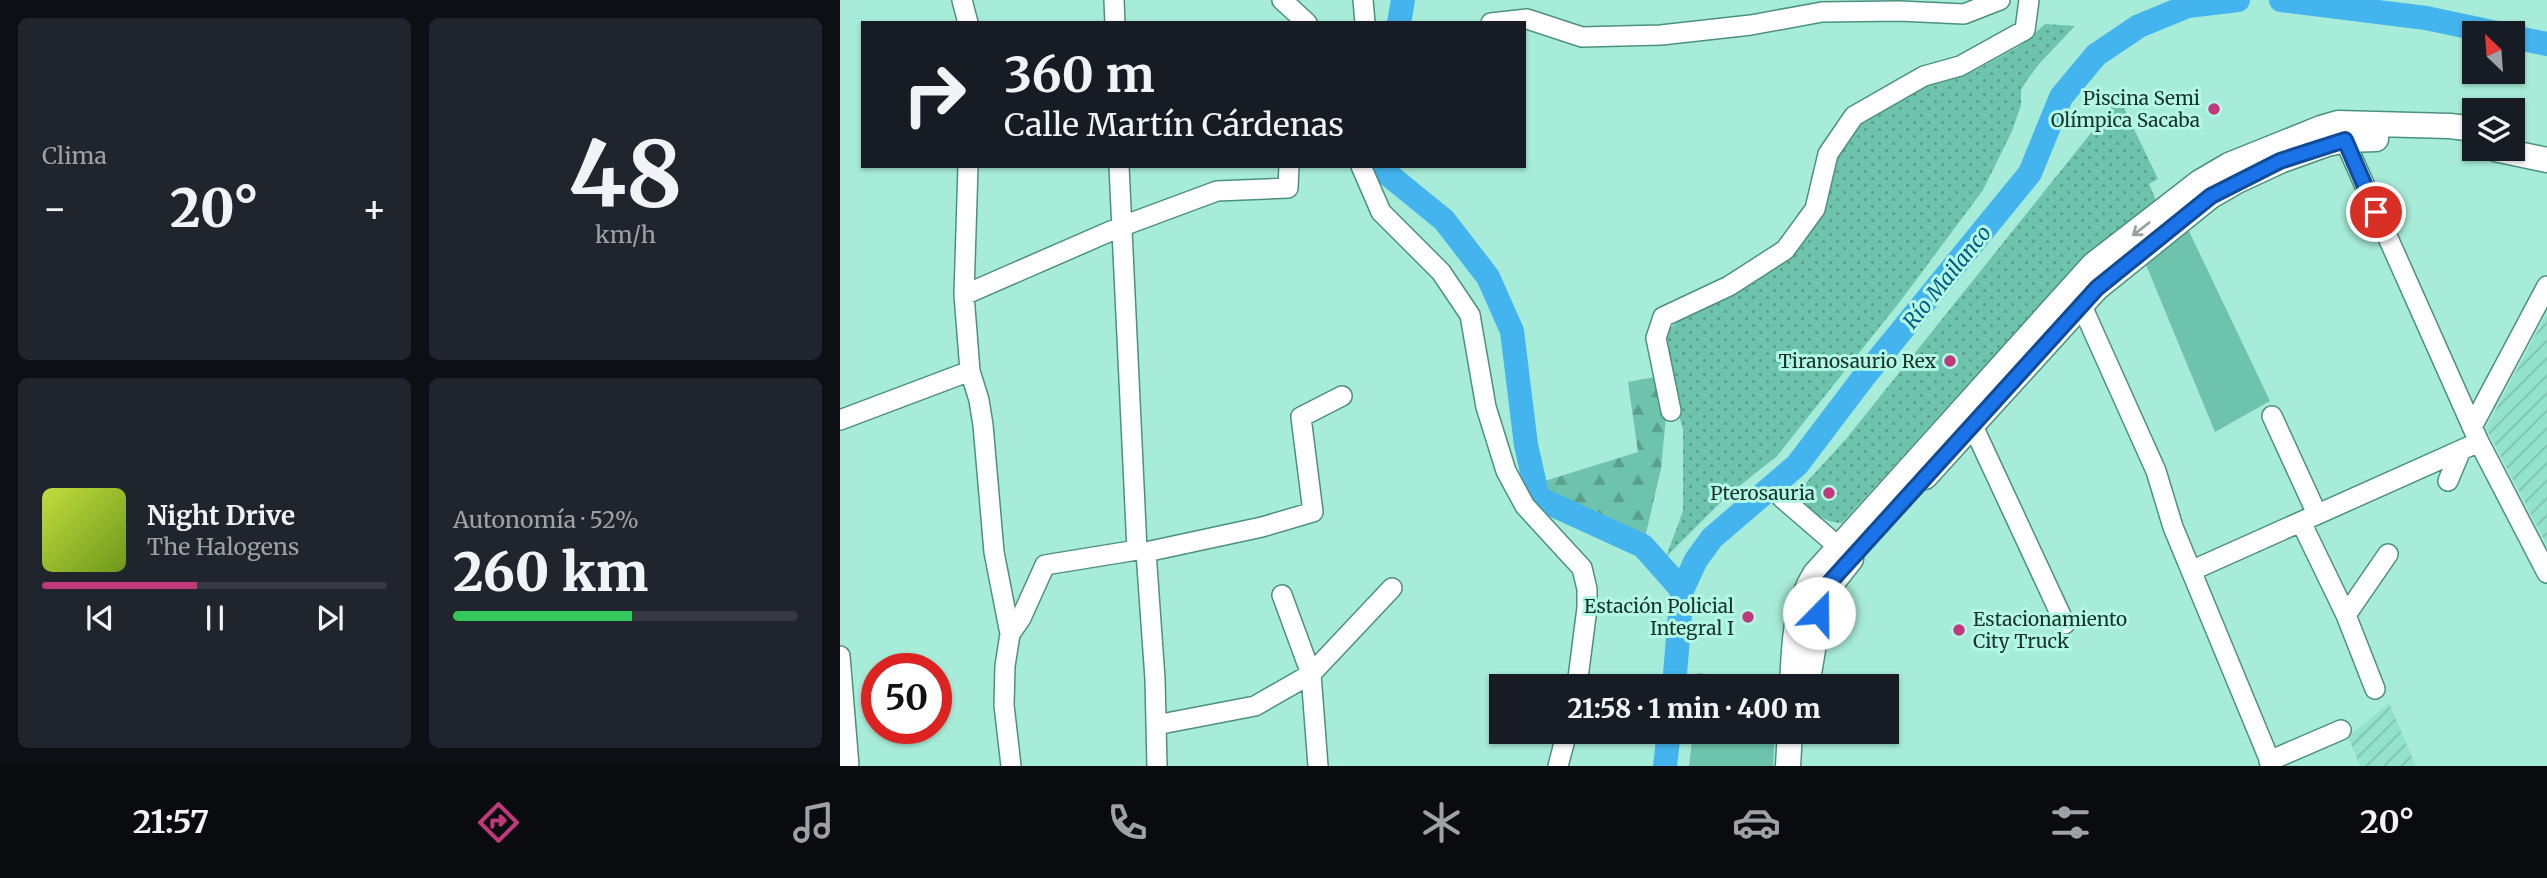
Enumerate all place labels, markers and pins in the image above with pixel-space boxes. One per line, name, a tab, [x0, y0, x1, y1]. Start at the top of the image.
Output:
place label: Piscina Semi Olímpica Sacaba	[2051, 86, 2200, 132]
marker: Piscina Semi Olímpica Sacaba	[2206, 101, 2222, 117]
pin	[2346, 182, 2406, 242]
place label: Tiranosaurio Rex	[1779, 349, 1937, 373]
marker: Tiranosaurio Rex	[1942, 353, 1958, 369]
place label: Pterosauria	[1710, 481, 1815, 505]
marker: Pterosauria	[1821, 485, 1837, 501]
place label: Estación Policial Integral I	[1584, 594, 1734, 640]
place label: Estacionamiento City Truck	[1973, 607, 2127, 653]
marker: Estación Policial Integral I	[1740, 609, 1756, 625]
marker: Estacionamiento City Truck	[1951, 622, 1967, 638]

